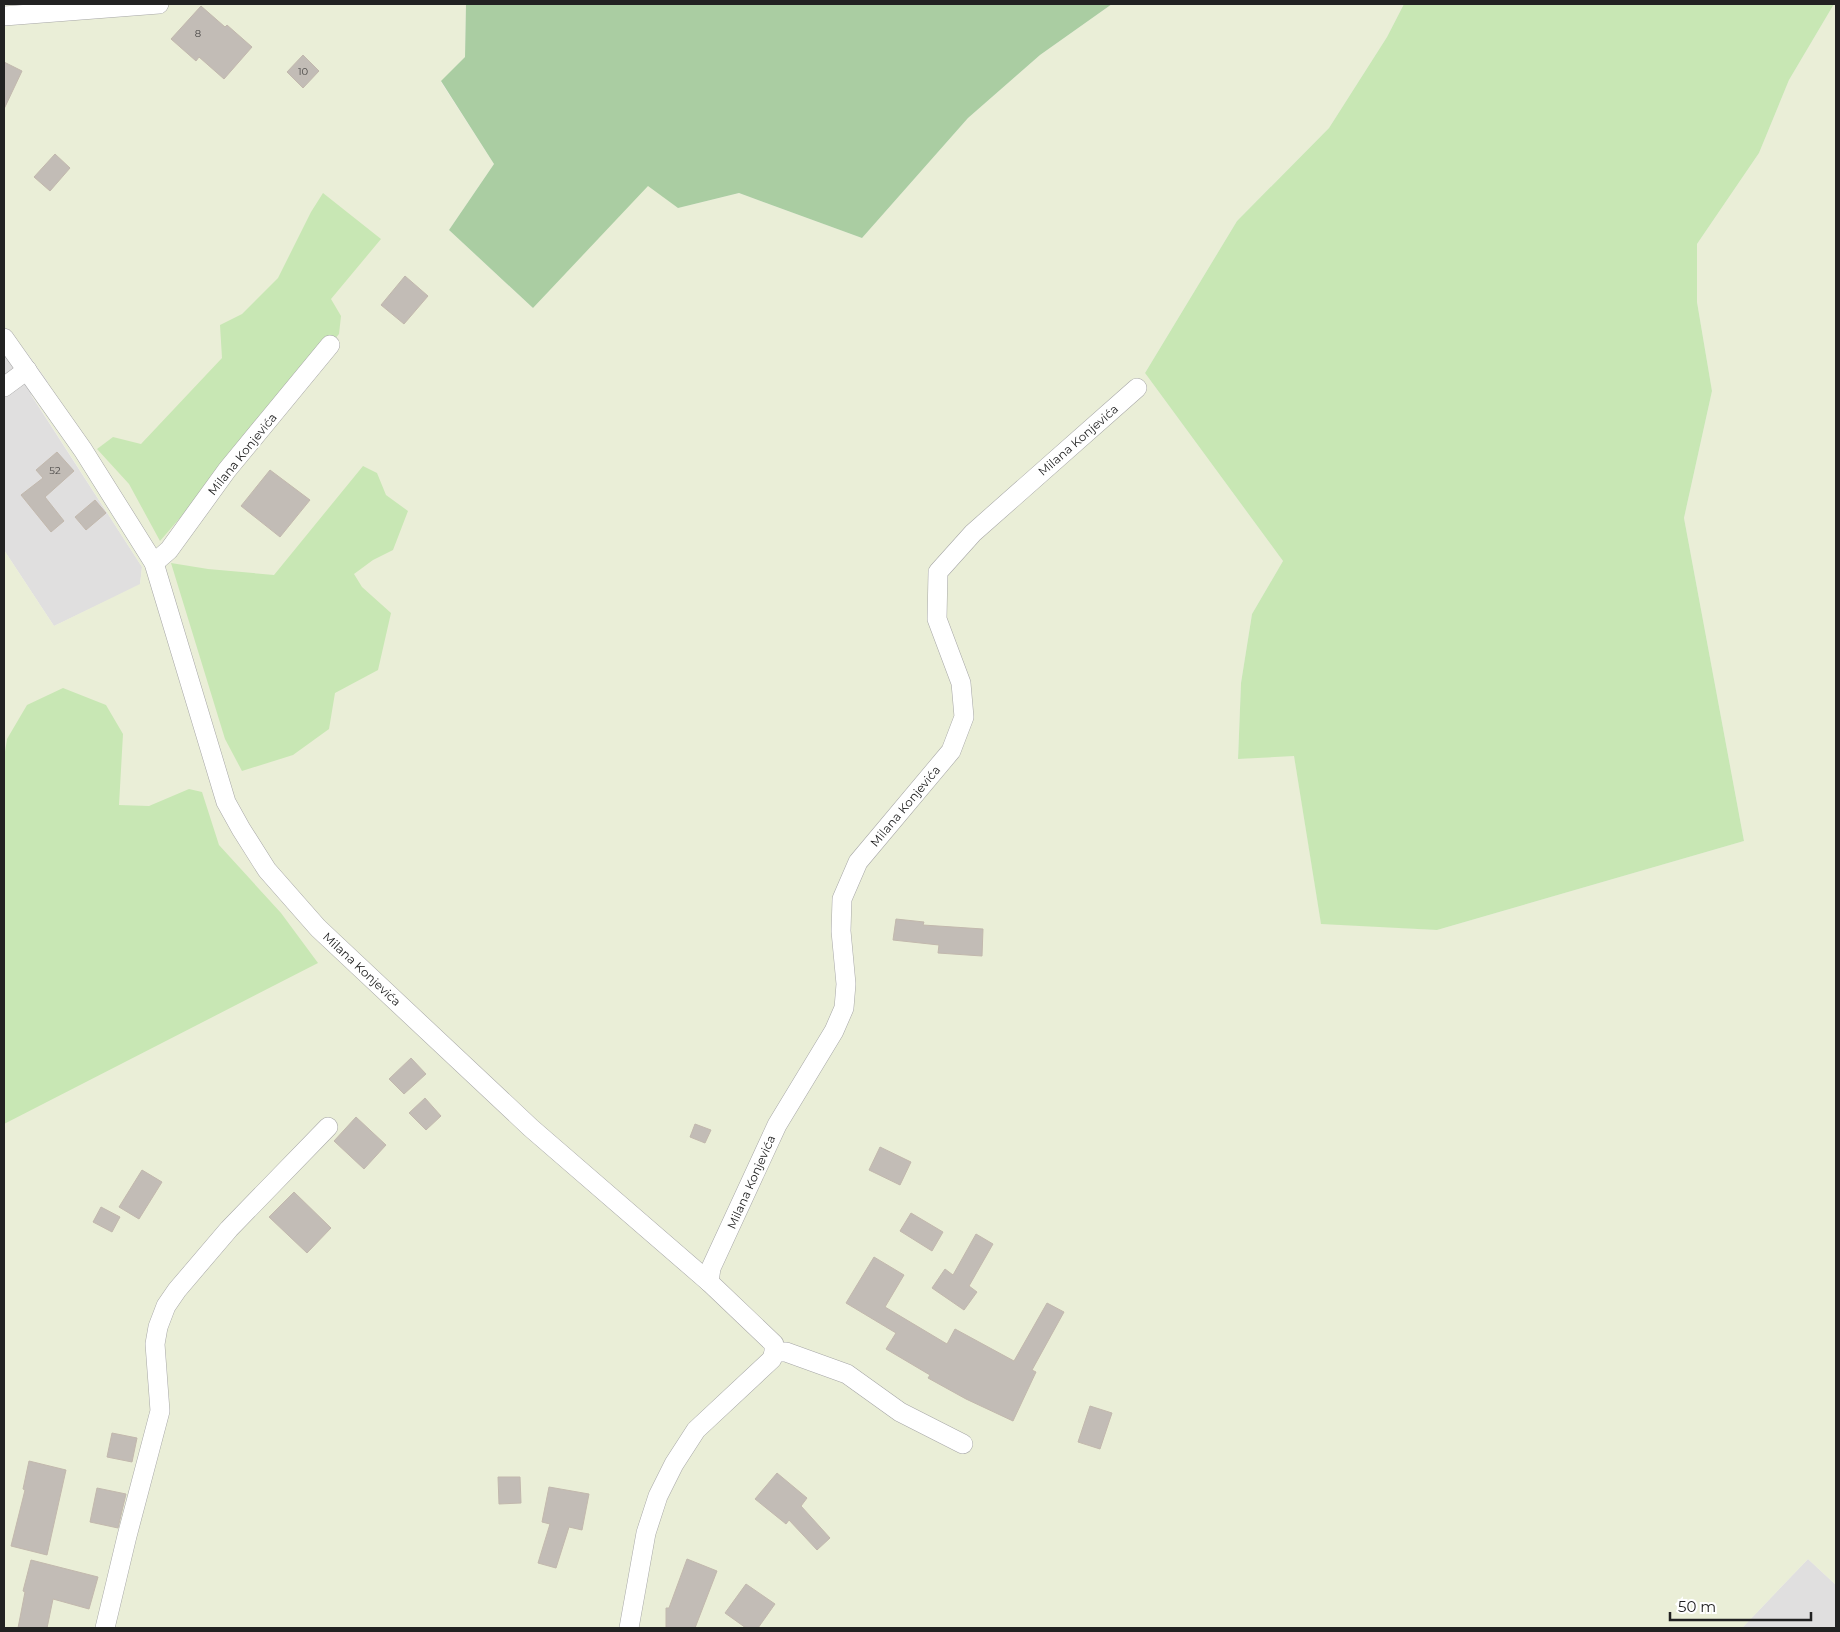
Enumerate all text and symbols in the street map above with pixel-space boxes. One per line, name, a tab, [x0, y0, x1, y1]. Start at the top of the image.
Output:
house number: 8	[195, 27, 201, 40]
house number: 10	[298, 65, 308, 78]
street label: Milana Konjevića	[1035, 401, 1121, 479]
street label: Milana Konjevića	[204, 410, 280, 498]
house number: 52	[49, 464, 61, 477]
street label: Milana Konjevića	[867, 762, 943, 850]
street label: Milana Konjevića	[320, 929, 404, 1009]
street label: Milana Konjevića	[724, 1133, 778, 1231]
scale bar	[1670, 1590, 1811, 1622]
text: 50 m	[1678, 1597, 1716, 1616]

